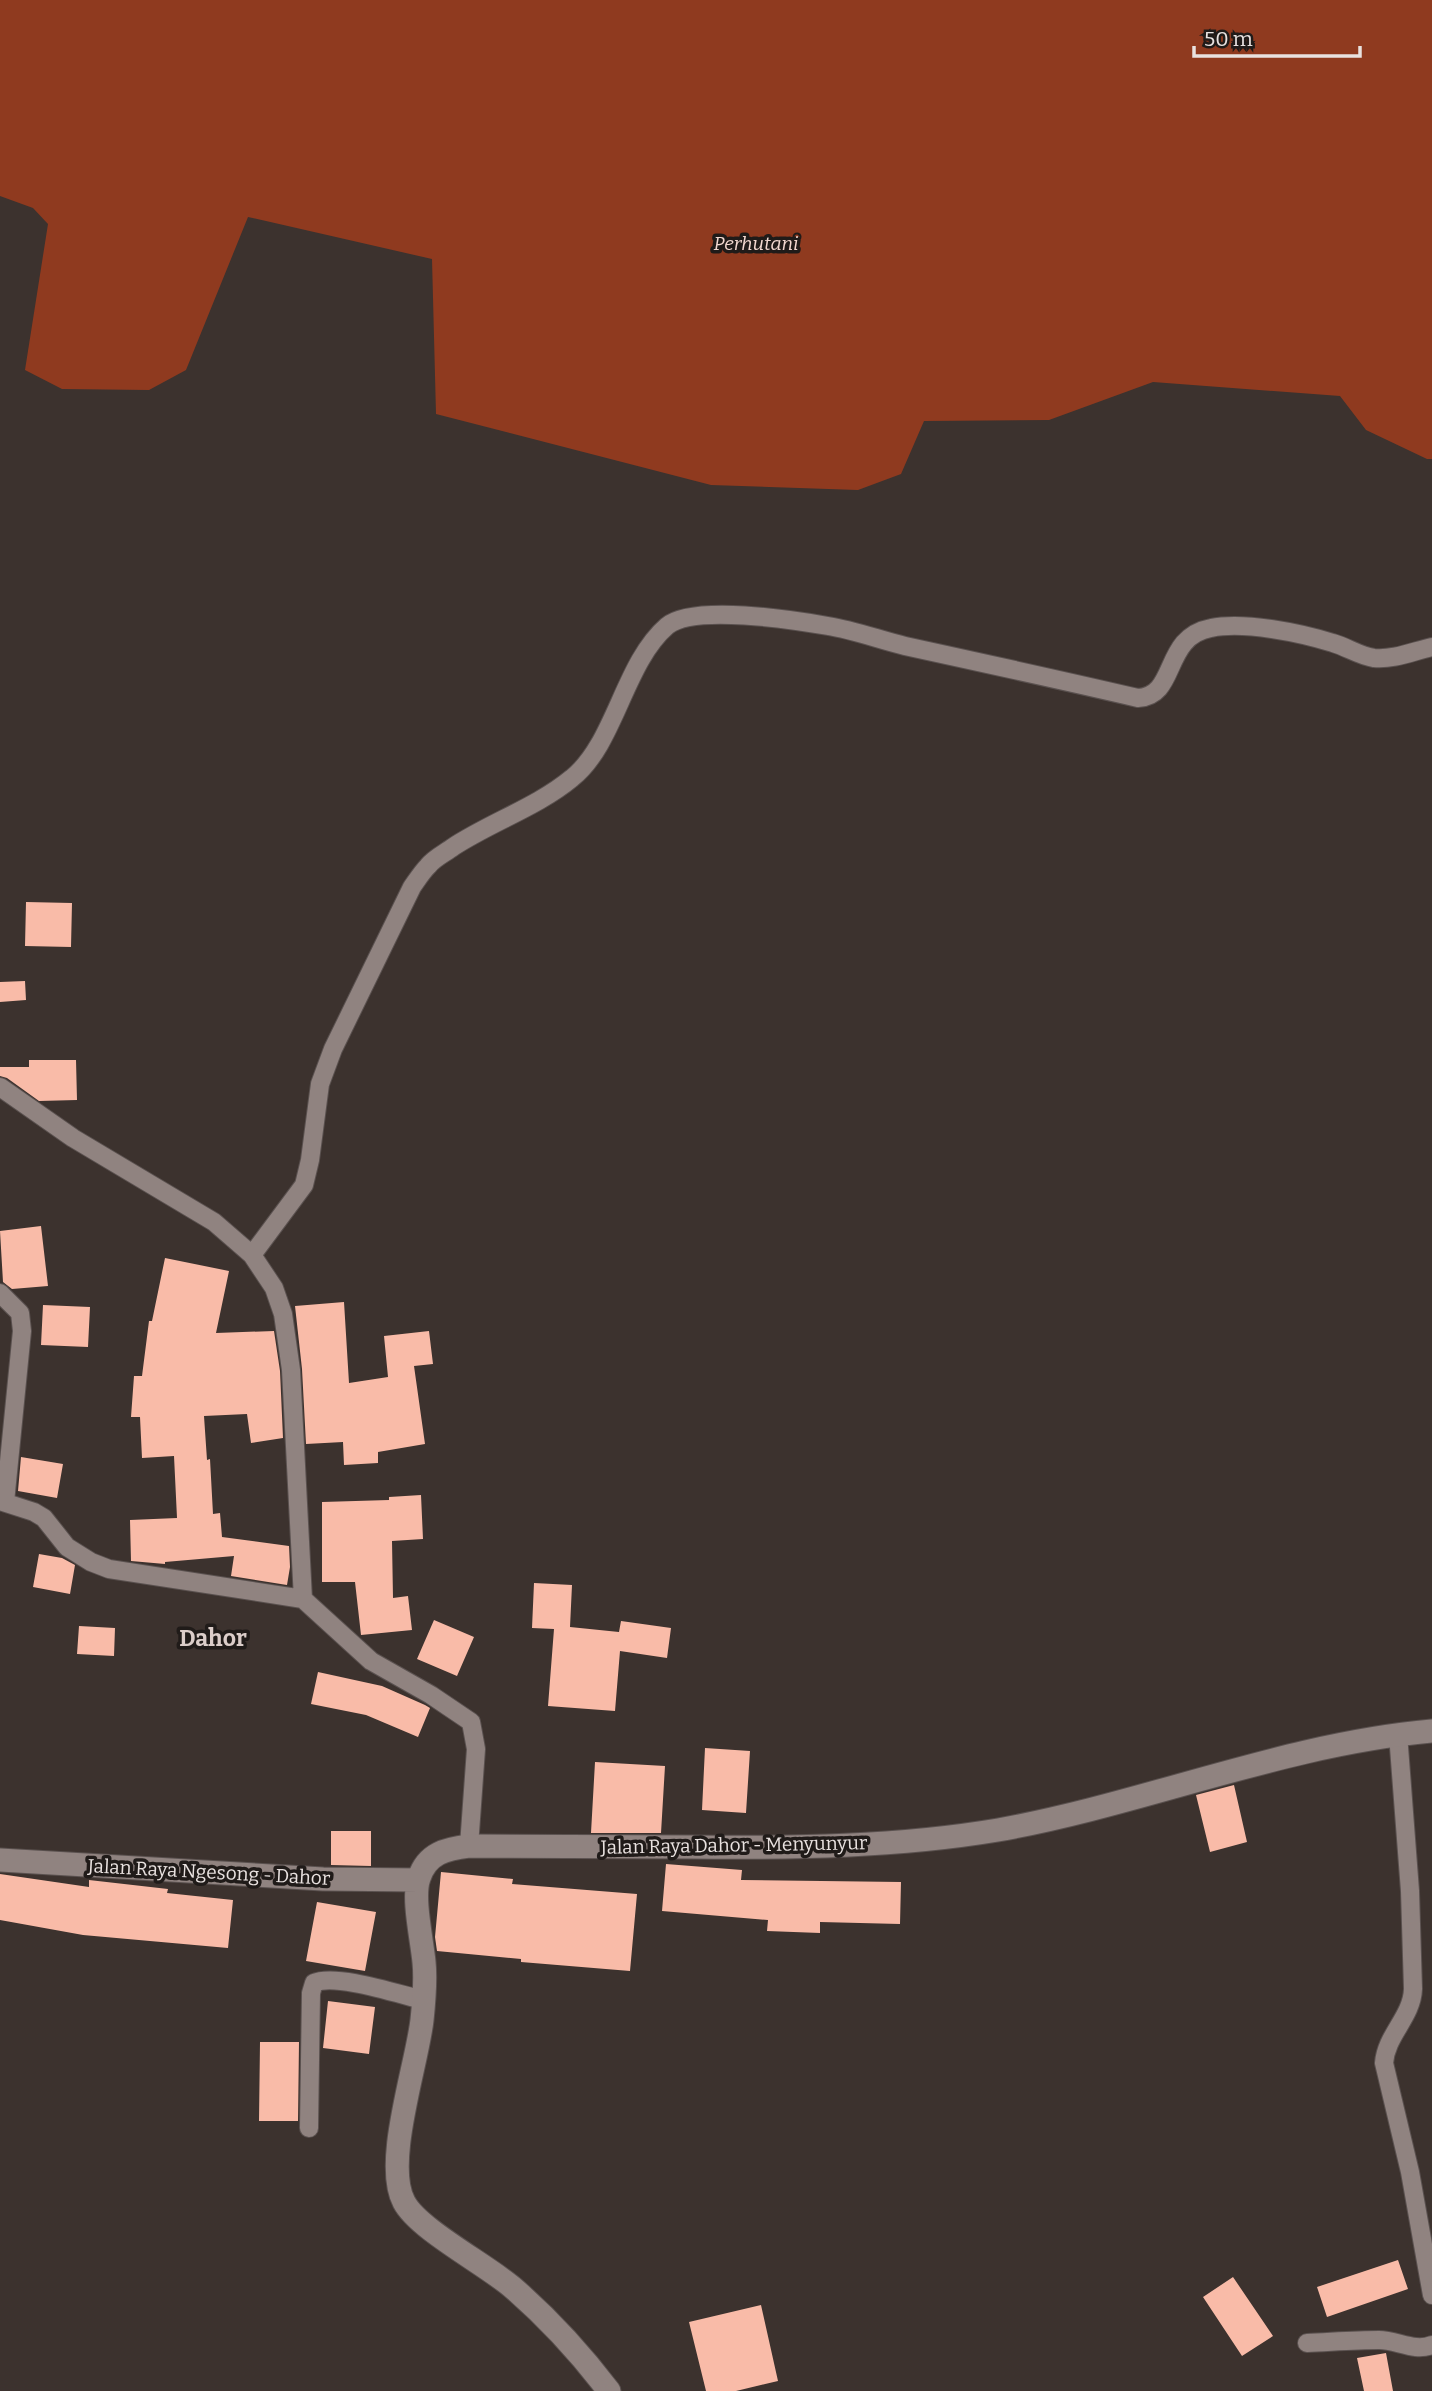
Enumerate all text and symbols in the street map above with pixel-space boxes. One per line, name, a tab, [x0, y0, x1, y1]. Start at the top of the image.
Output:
scale bar	[1194, 14, 1360, 58]
text: 50 m	[1204, 26, 1253, 52]
park label: Perhutani	[714, 232, 799, 255]
district label: Dahor	[179, 1624, 247, 1652]
street label: Jalan Raya Dahor - Menyunyur	[599, 1831, 868, 1859]
street label: Jalan Raya Ngesong - Dahor	[86, 1854, 331, 1890]

